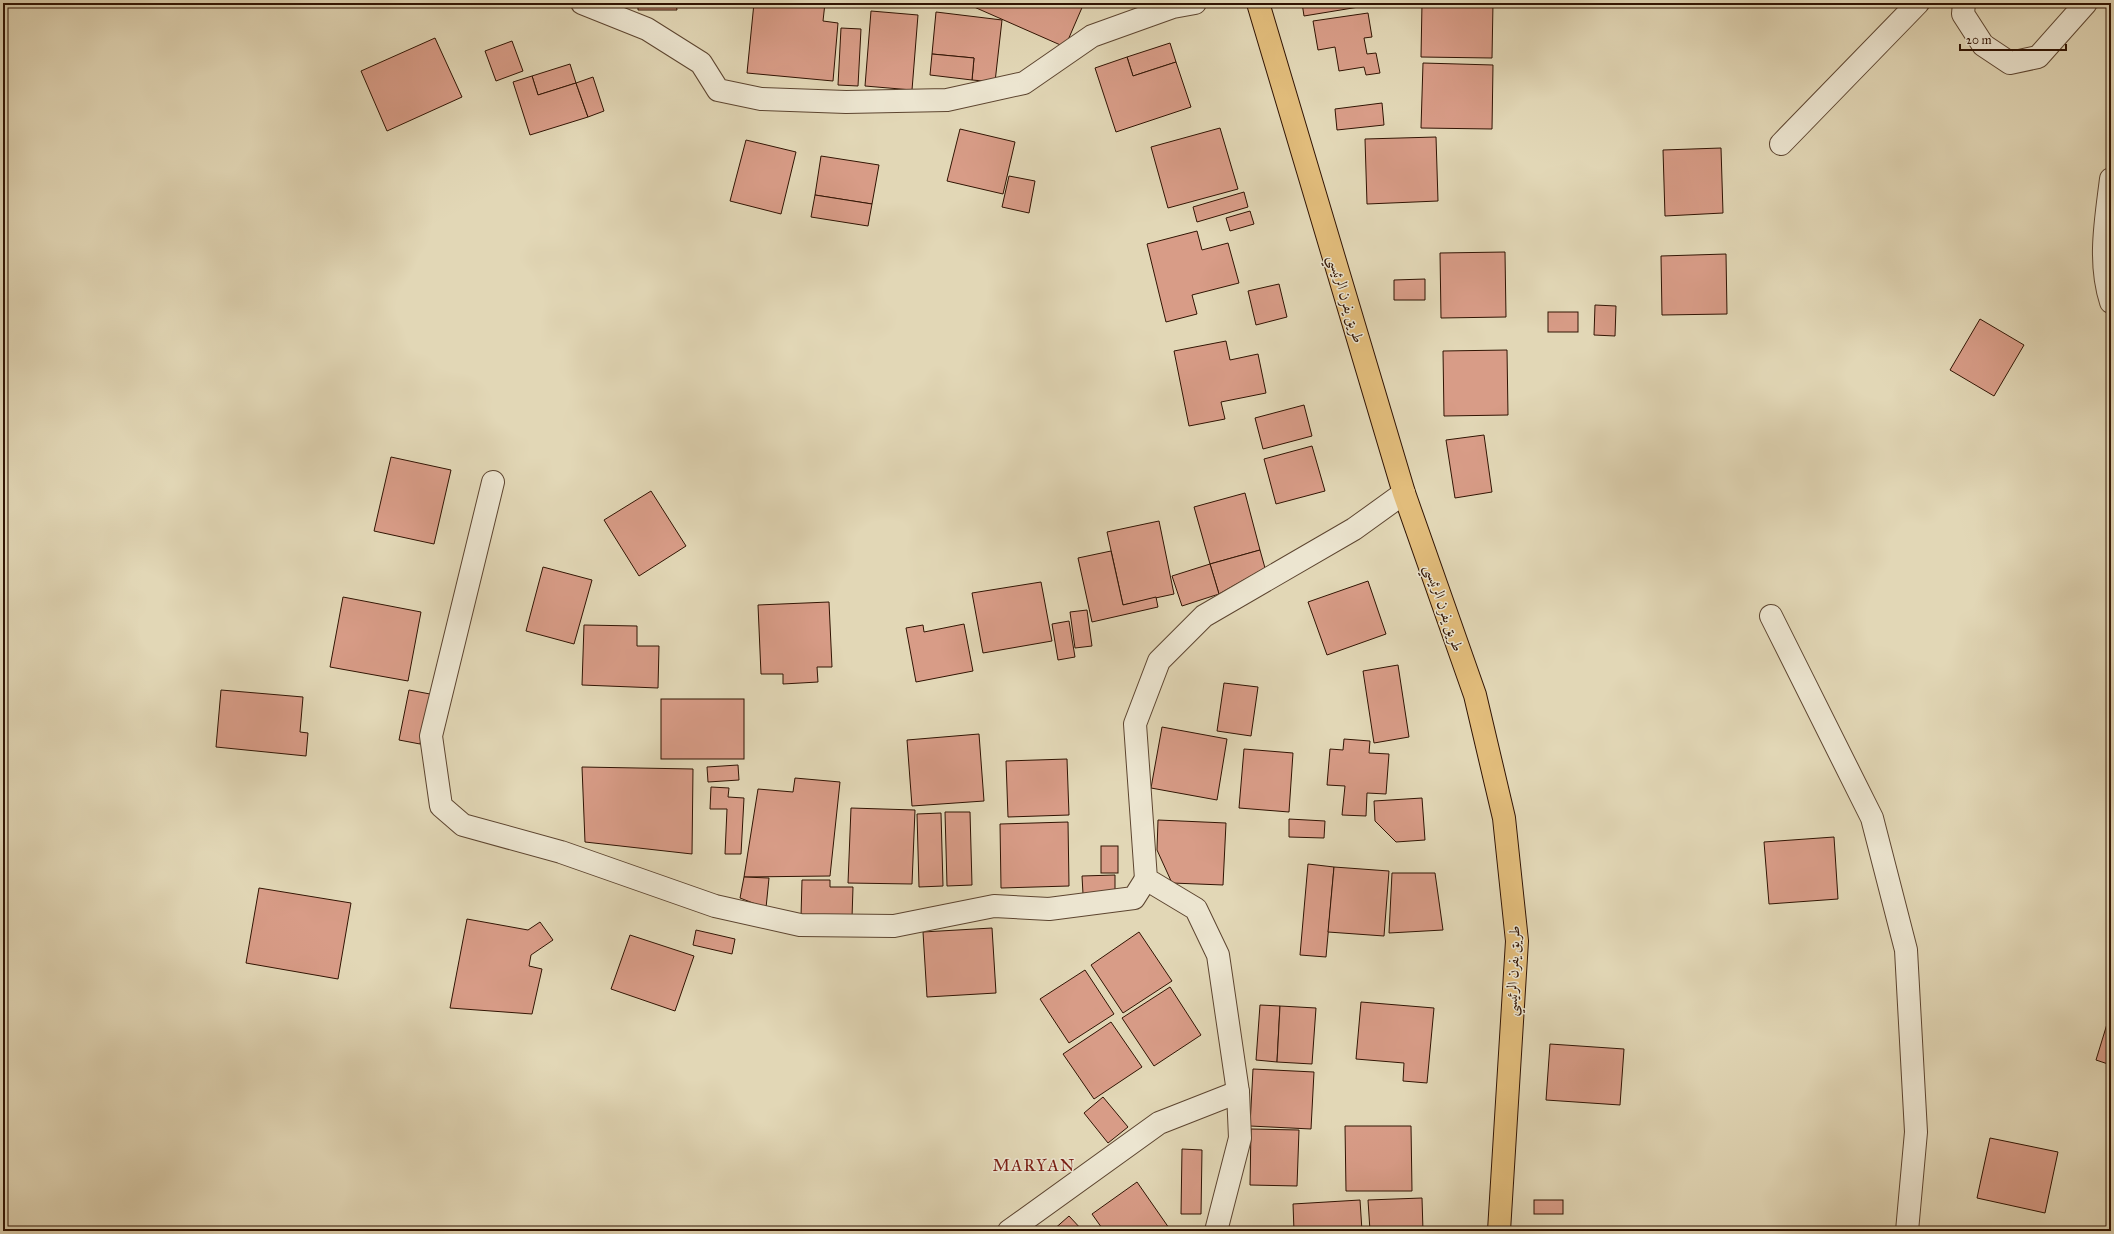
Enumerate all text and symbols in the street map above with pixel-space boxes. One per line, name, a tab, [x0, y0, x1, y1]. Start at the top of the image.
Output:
scale bar	[1960, 26, 2066, 52]
text: 20 m	[1966, 33, 1992, 47]
street label: طريق يفرن الرئيسي	[1319, 253, 1368, 347]
street label: طريق يفرن الرئيسي	[1416, 562, 1467, 656]
street label: طريق يفرن الرئيسي	[1502, 925, 1529, 1017]
district label: MARYAN	[993, 1155, 1075, 1176]

